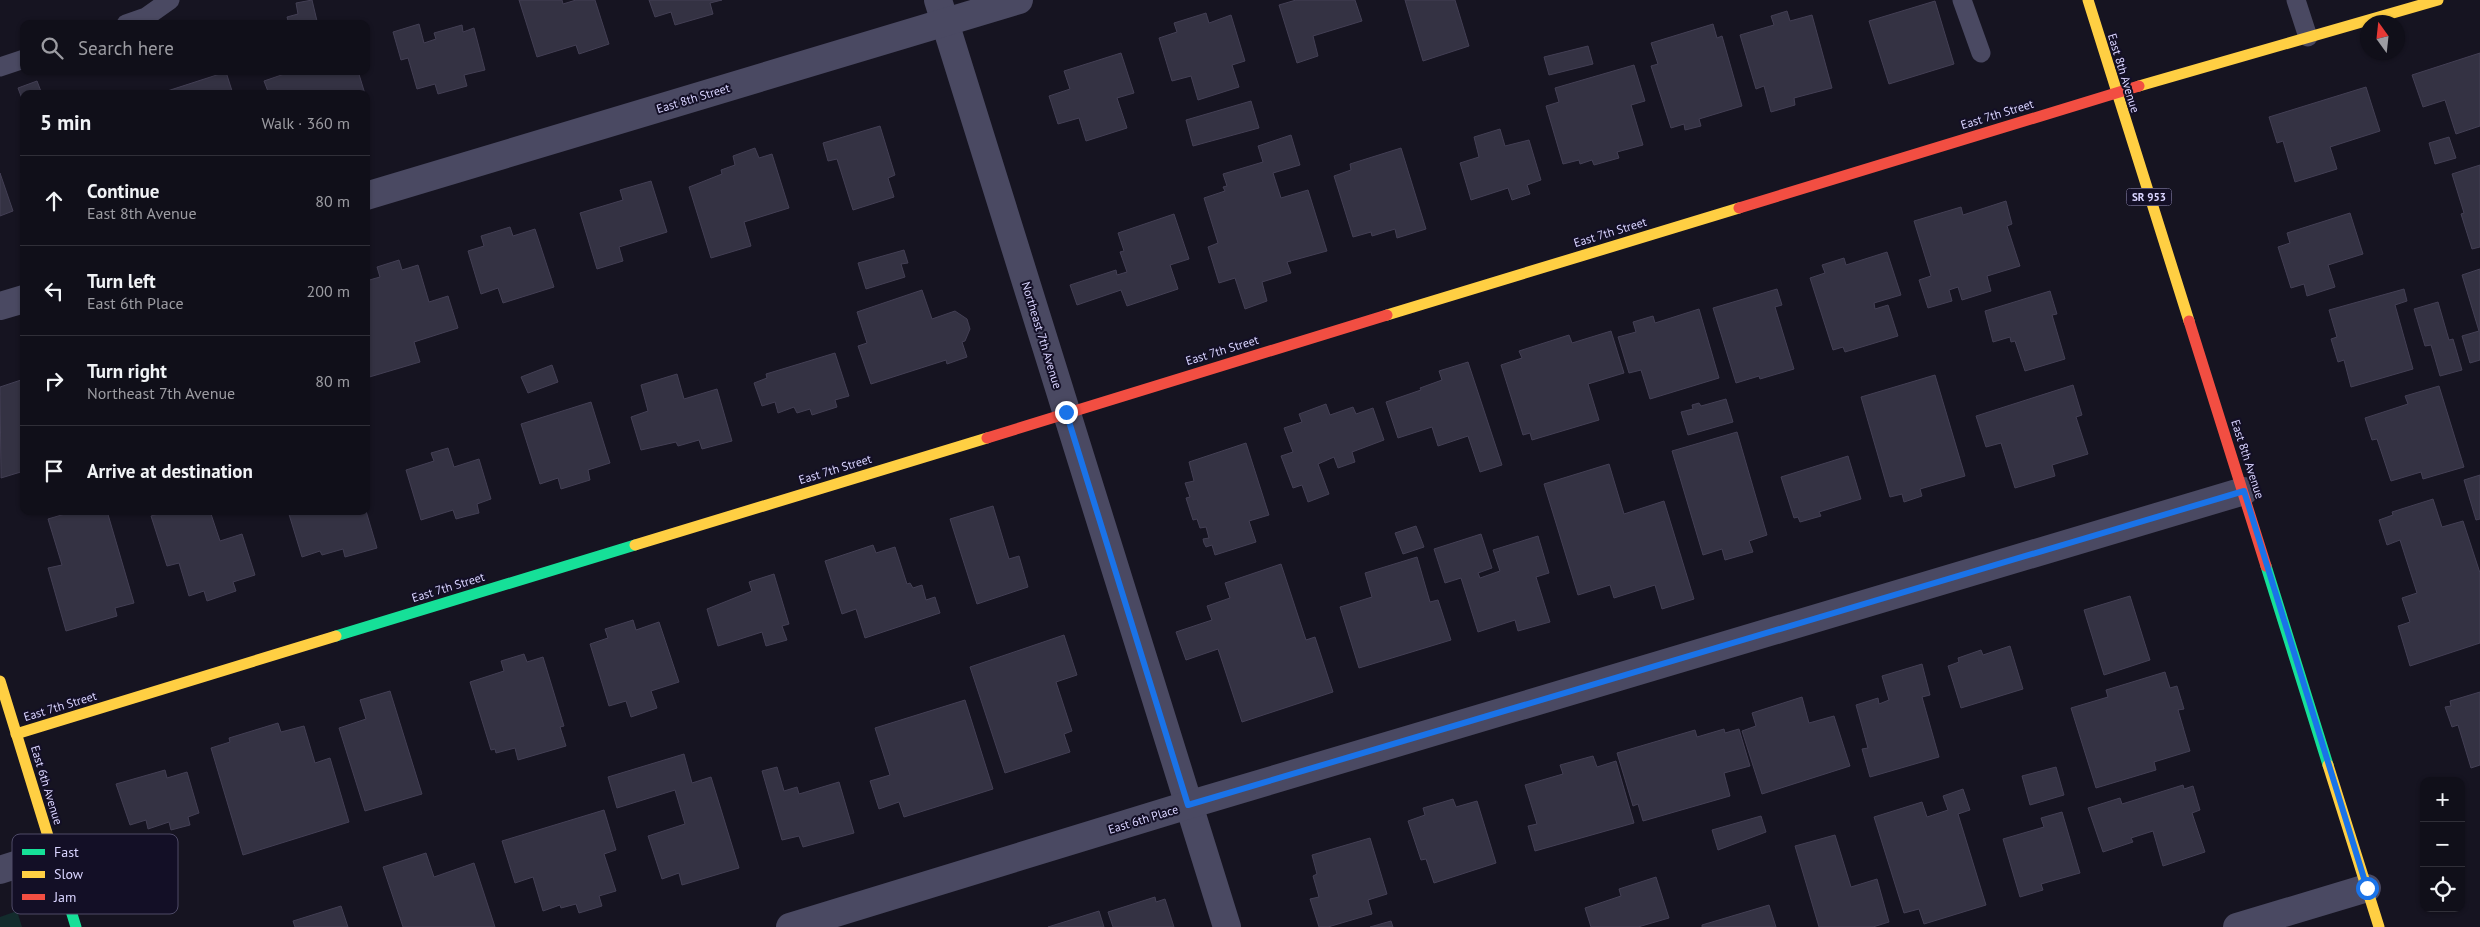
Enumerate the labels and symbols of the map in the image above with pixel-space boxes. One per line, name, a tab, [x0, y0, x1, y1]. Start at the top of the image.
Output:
north arrow	[2360, 15, 2405, 60]
street label: East 8th Avenue	[2105, 32, 2143, 114]
street label: East 8th Street	[655, 80, 731, 116]
street label: East 7th Street	[1959, 96, 2035, 132]
road number: SR 953	[2126, 188, 2172, 206]
street label: East 7th Street	[1572, 214, 1648, 250]
street label: Northeast 7th Avenue	[1019, 280, 1065, 390]
street label: East 7th Street	[1184, 332, 1260, 368]
route end	[1055, 401, 1078, 424]
street label: East 8th Avenue	[2228, 418, 2268, 500]
street label: East 7th Street	[797, 451, 873, 487]
street label: East 7th Street	[410, 569, 486, 605]
street label: East 7th Street	[22, 688, 98, 724]
street label: East 6th Avenue	[28, 744, 66, 826]
street label: East 6th Place	[1106, 801, 1180, 837]
legend	[12, 834, 178, 914]
text: Fast	[54, 843, 79, 861]
text: Slow	[54, 865, 84, 883]
route start	[2356, 877, 2379, 900]
text: Jam	[53, 888, 76, 906]

